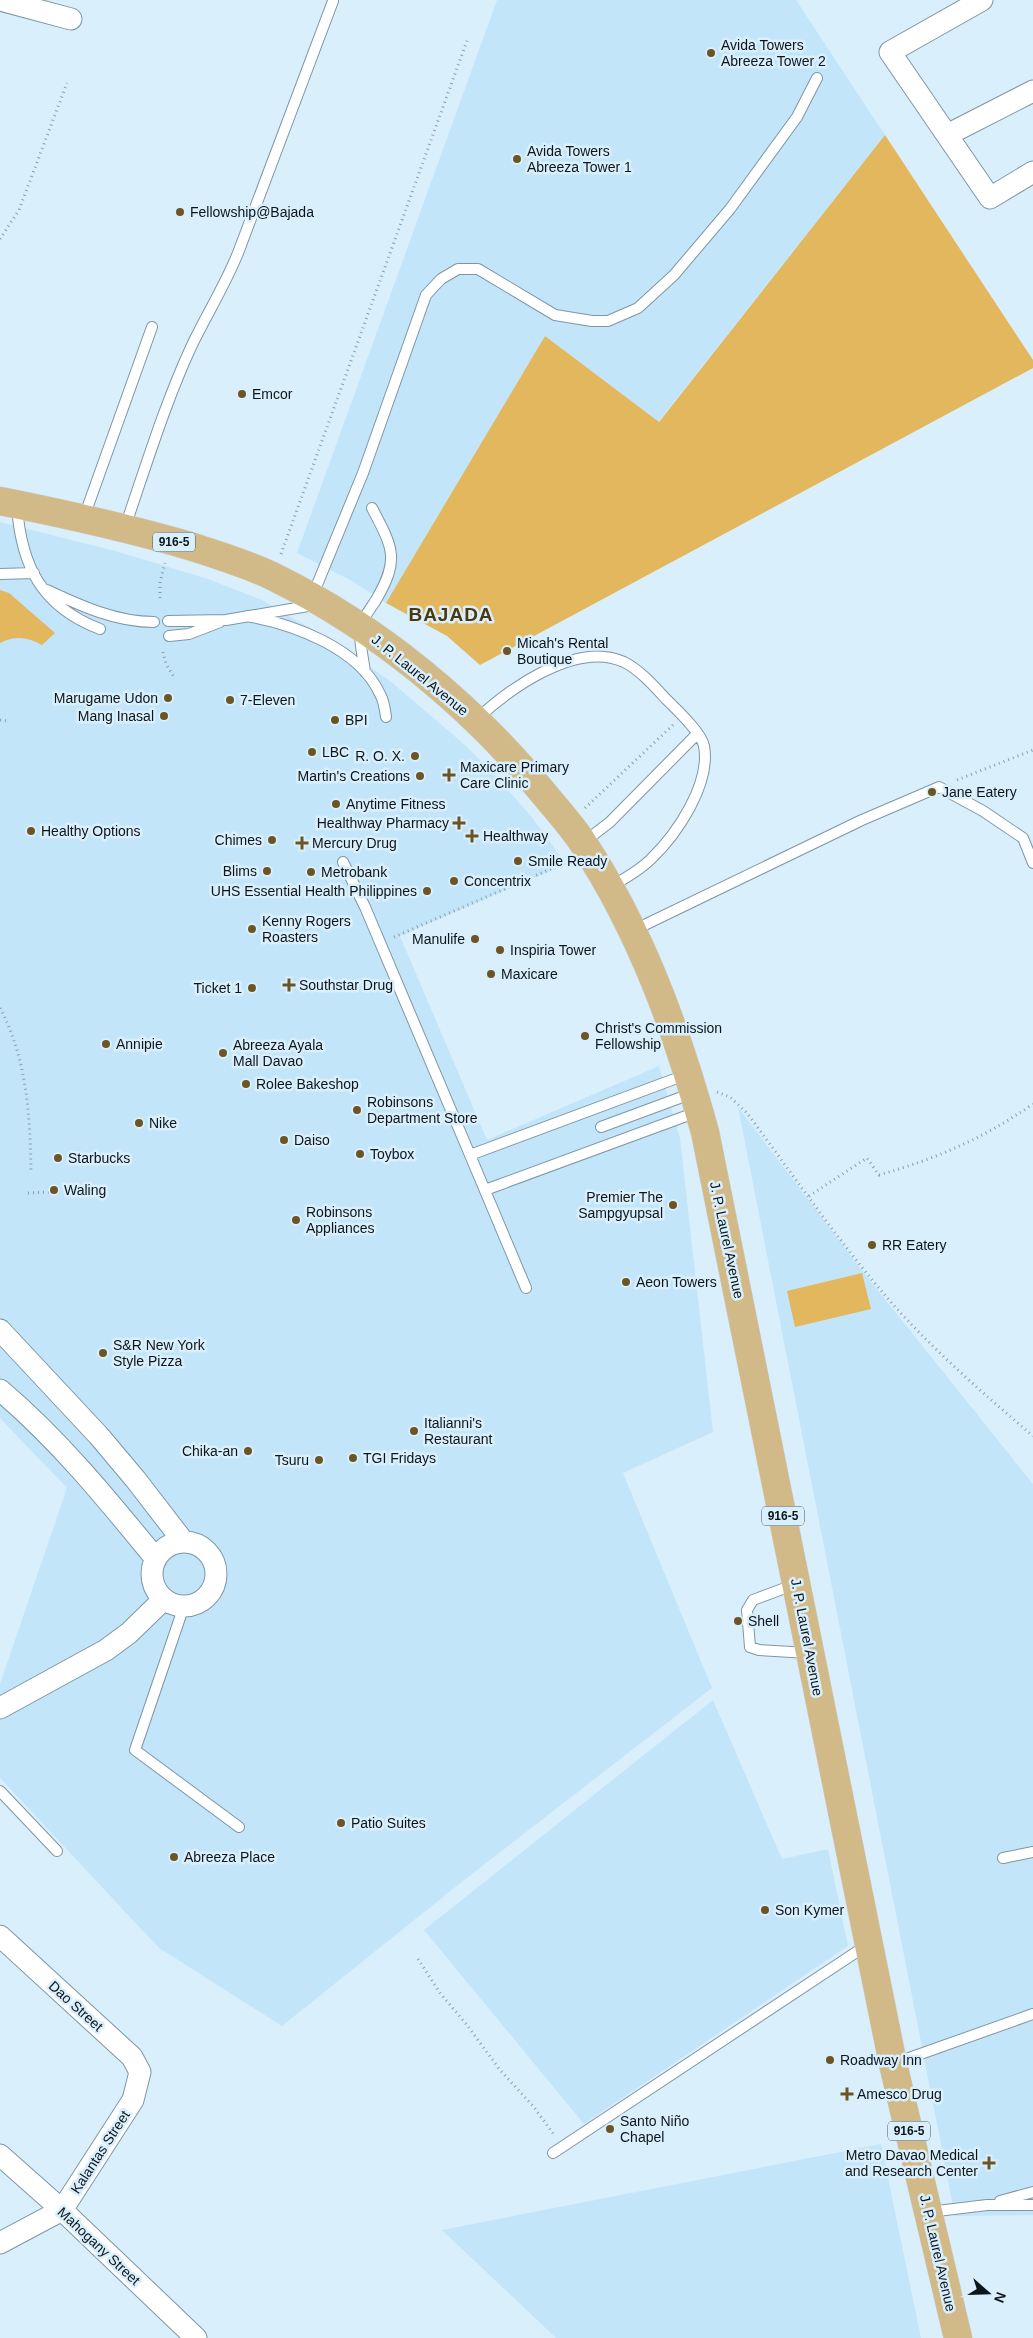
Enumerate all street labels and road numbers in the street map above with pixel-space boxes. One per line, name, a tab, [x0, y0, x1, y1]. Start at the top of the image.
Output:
road number: 916-5	[153, 532, 195, 552]
street label: J. P. Laurel Avenue	[369, 631, 472, 719]
street label: J. P. Laurel Avenue	[707, 1180, 747, 1300]
road number: 916-5	[762, 1506, 804, 1525]
street label: J. P. Laurel Avenue	[788, 1577, 826, 1697]
street label: Dao Street	[46, 1978, 106, 2034]
street label: Kalantas Street	[67, 2107, 133, 2197]
road number: 916-5	[888, 2122, 930, 2140]
street label: J. P. Laurel Avenue	[917, 2193, 959, 2313]
street label: Mahogany Street	[55, 2204, 144, 2288]

